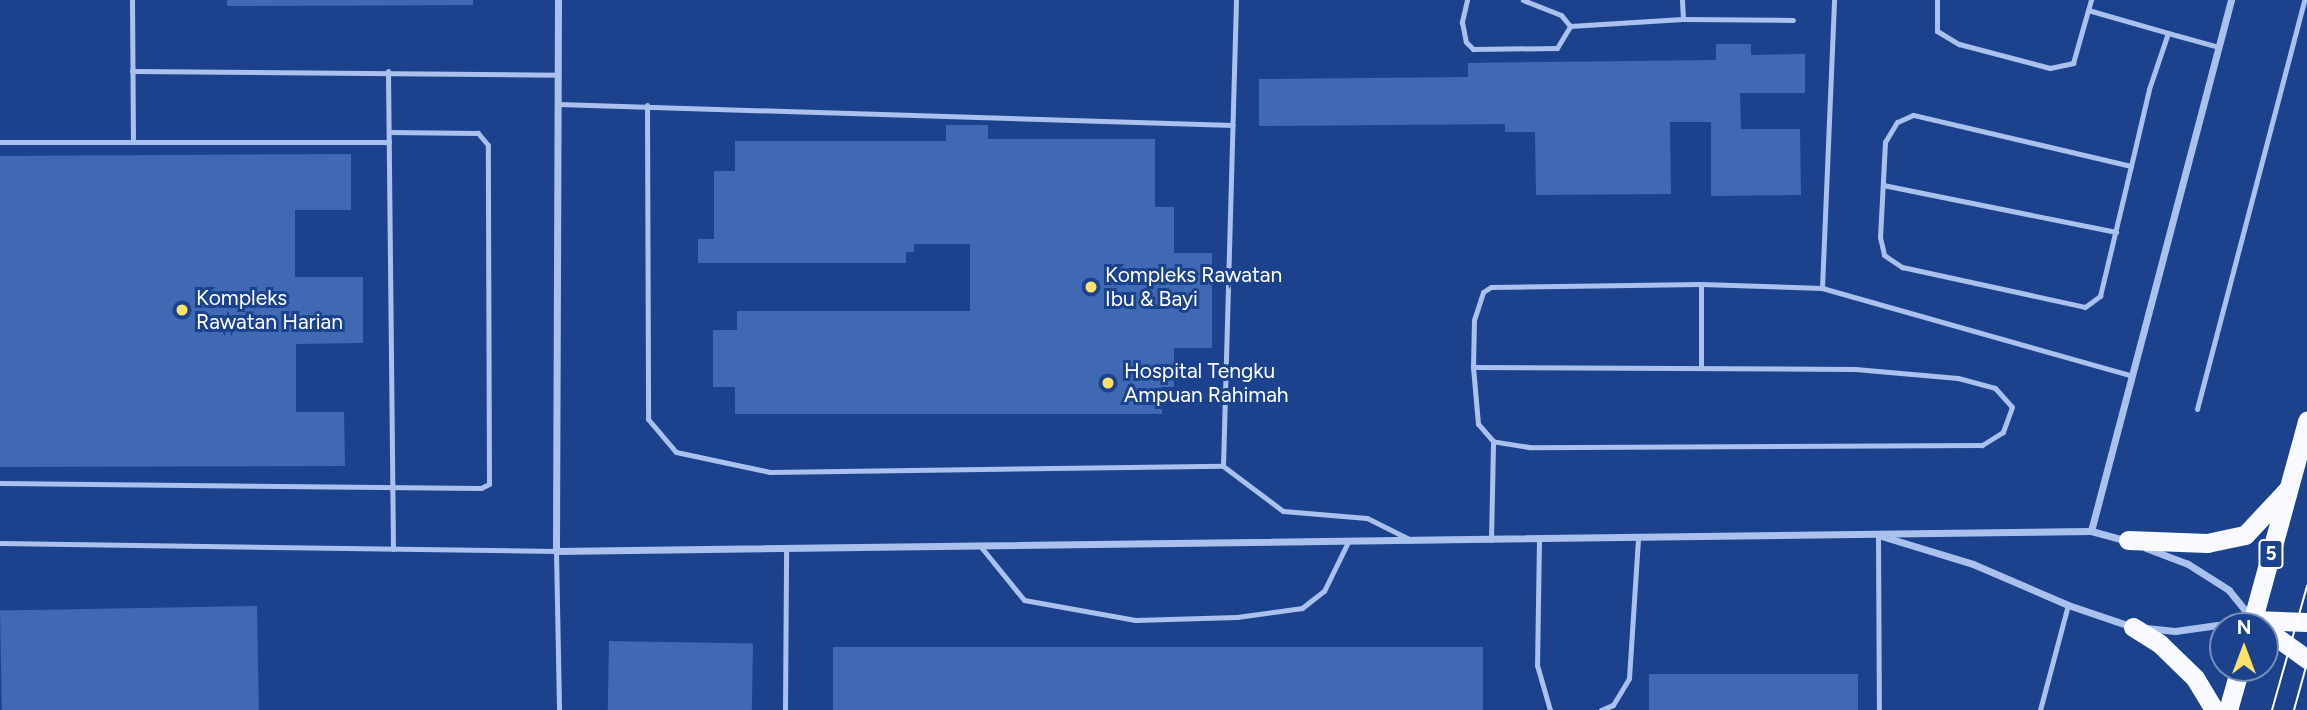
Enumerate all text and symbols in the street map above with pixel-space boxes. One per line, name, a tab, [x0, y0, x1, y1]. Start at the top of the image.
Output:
place label: Kompleks Rawatan Ibu & Bayi	[1105, 262, 1282, 312]
marker: Kompleks Rawatan Ibu & Bayi	[1083, 279, 1099, 295]
place label: Kompleks Rawatan Harian	[196, 285, 343, 335]
marker: Kompleks Rawatan Harian	[174, 302, 190, 318]
place label: Hospital Tengku Ampuan Rahimah	[1124, 358, 1289, 408]
marker: Hospital Tengku Ampuan Rahimah	[1098, 373, 1118, 393]
road number: 5	[2257, 538, 2285, 569]
north arrow	[2209, 612, 2279, 682]
text: N	[2237, 616, 2251, 639]

